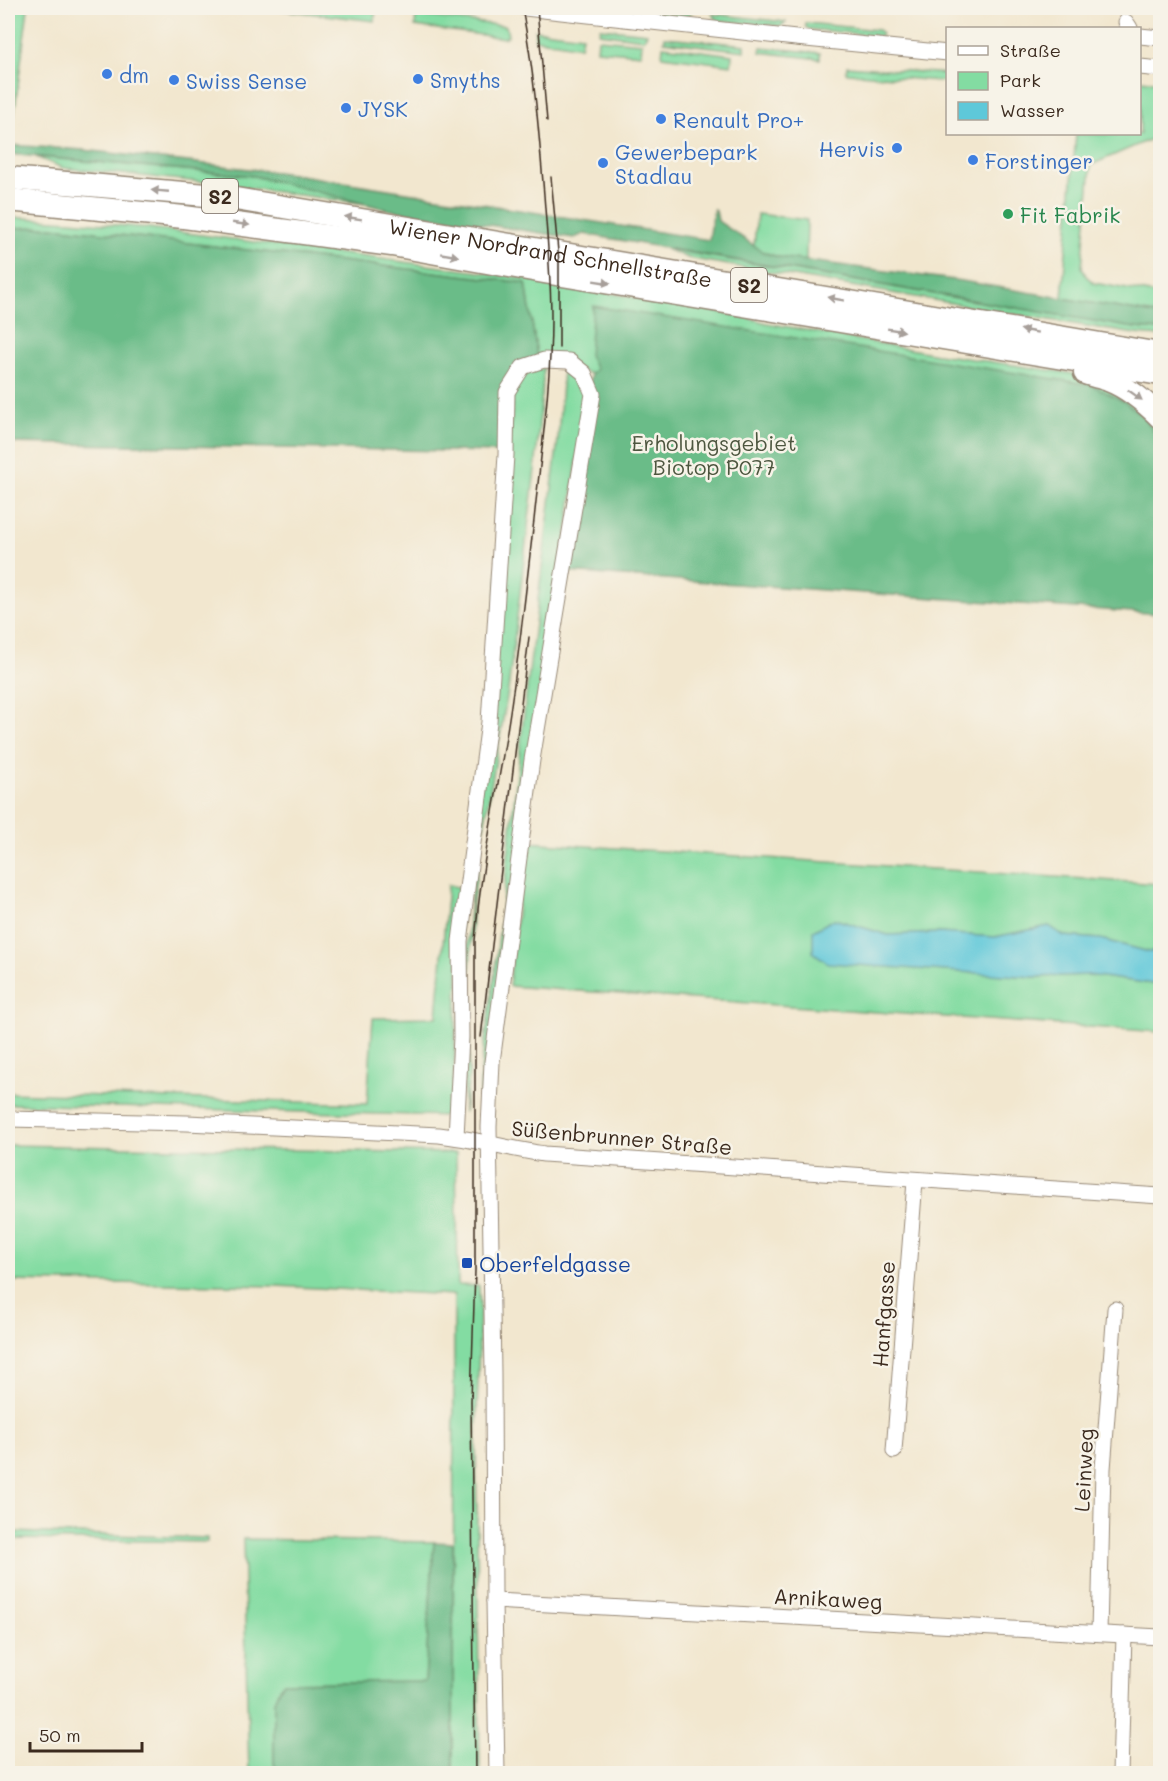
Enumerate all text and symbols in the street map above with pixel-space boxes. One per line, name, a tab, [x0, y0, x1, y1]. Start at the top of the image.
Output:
legend	[946, 27, 1141, 135]
text: Straße	[1000, 38, 1061, 62]
place label: dm	[119, 61, 149, 88]
place label: Smyths	[430, 66, 501, 93]
marker: dm	[100, 67, 114, 81]
place label: Swiss Sense	[186, 67, 307, 94]
text: Park	[1000, 68, 1041, 92]
marker: Smyths	[411, 72, 425, 86]
marker: Swiss Sense	[167, 73, 181, 87]
place label: JYSK	[358, 95, 408, 122]
text: Wasser	[1000, 98, 1065, 122]
marker: JYSK	[339, 101, 353, 115]
place label: Renault Pro+	[673, 106, 804, 133]
marker: Renault Pro+	[654, 112, 668, 126]
place label: Hervis	[819, 135, 885, 162]
place label: Gewerbepark Stadlau	[615, 138, 758, 189]
marker: Hervis	[890, 141, 904, 155]
place label: Forstinger	[985, 147, 1093, 174]
marker: Forstinger	[966, 153, 980, 167]
marker: Gewerbepark Stadlau	[596, 156, 610, 170]
road number: S2	[202, 179, 238, 213]
one-way arrow	[151, 186, 170, 196]
place label: Fit Fabrik	[1020, 201, 1120, 228]
marker: Fit Fabrik	[1001, 207, 1015, 221]
street label: Wiener Nordrand Schnellstraße	[387, 211, 714, 292]
one-way arrow	[344, 214, 363, 223]
one-way arrow	[231, 220, 250, 229]
one-way arrow	[440, 251, 459, 260]
road number: S2	[731, 268, 767, 302]
one-way arrow	[593, 277, 612, 286]
one-way arrow	[827, 295, 846, 304]
one-way arrow	[887, 326, 906, 335]
one-way arrow	[1019, 327, 1038, 336]
one-way arrow	[1128, 389, 1143, 401]
park label: Erholungsgebiet Biotop P077	[632, 429, 796, 480]
street label: Süßenbrunner Straße	[511, 1114, 733, 1160]
place label: Oberfeldgasse	[479, 1250, 631, 1277]
marker: Oberfeldgasse	[460, 1256, 474, 1270]
street label: Hanfgasse	[866, 1260, 900, 1368]
street label: Leinweg	[1067, 1428, 1099, 1512]
street label: Arnikaweg	[773, 1582, 883, 1614]
scale bar	[30, 1715, 142, 1753]
text: 50 m	[39, 1723, 81, 1747]

